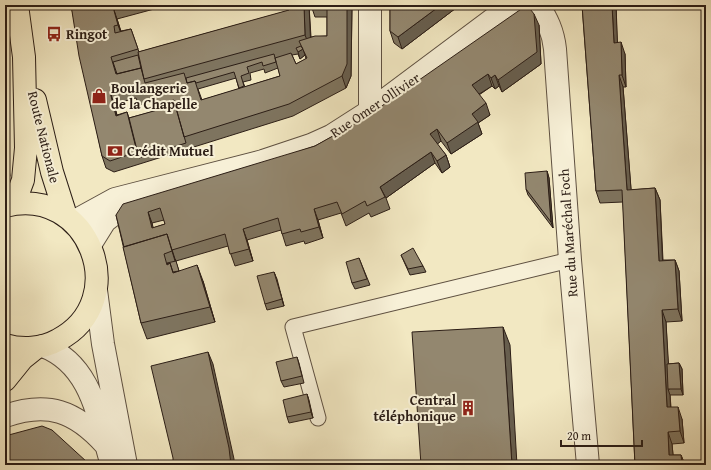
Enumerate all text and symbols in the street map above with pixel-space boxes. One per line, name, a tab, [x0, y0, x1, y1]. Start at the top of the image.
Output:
place label: Ringot	[66, 24, 108, 44]
bus stop icon: Ringot	[45, 25, 63, 43]
street label: Rue Omer Ollivier	[326, 67, 424, 142]
place label: Boulangerie de la Chapelle	[111, 78, 197, 114]
shop icon: Boulangerie de la Chapelle	[90, 87, 108, 105]
street label: Route Nationale	[23, 89, 65, 186]
place label: Crédit Mutuel	[127, 141, 214, 161]
bank icon: Crédit Mutuel	[106, 142, 124, 160]
street label: Rue du Maréchal Foch	[554, 168, 582, 298]
place label: Central téléphonique	[374, 390, 457, 426]
building icon: Central téléphonique	[459, 399, 477, 417]
scale bar	[561, 422, 642, 448]
text: 20 m	[567, 427, 591, 444]

